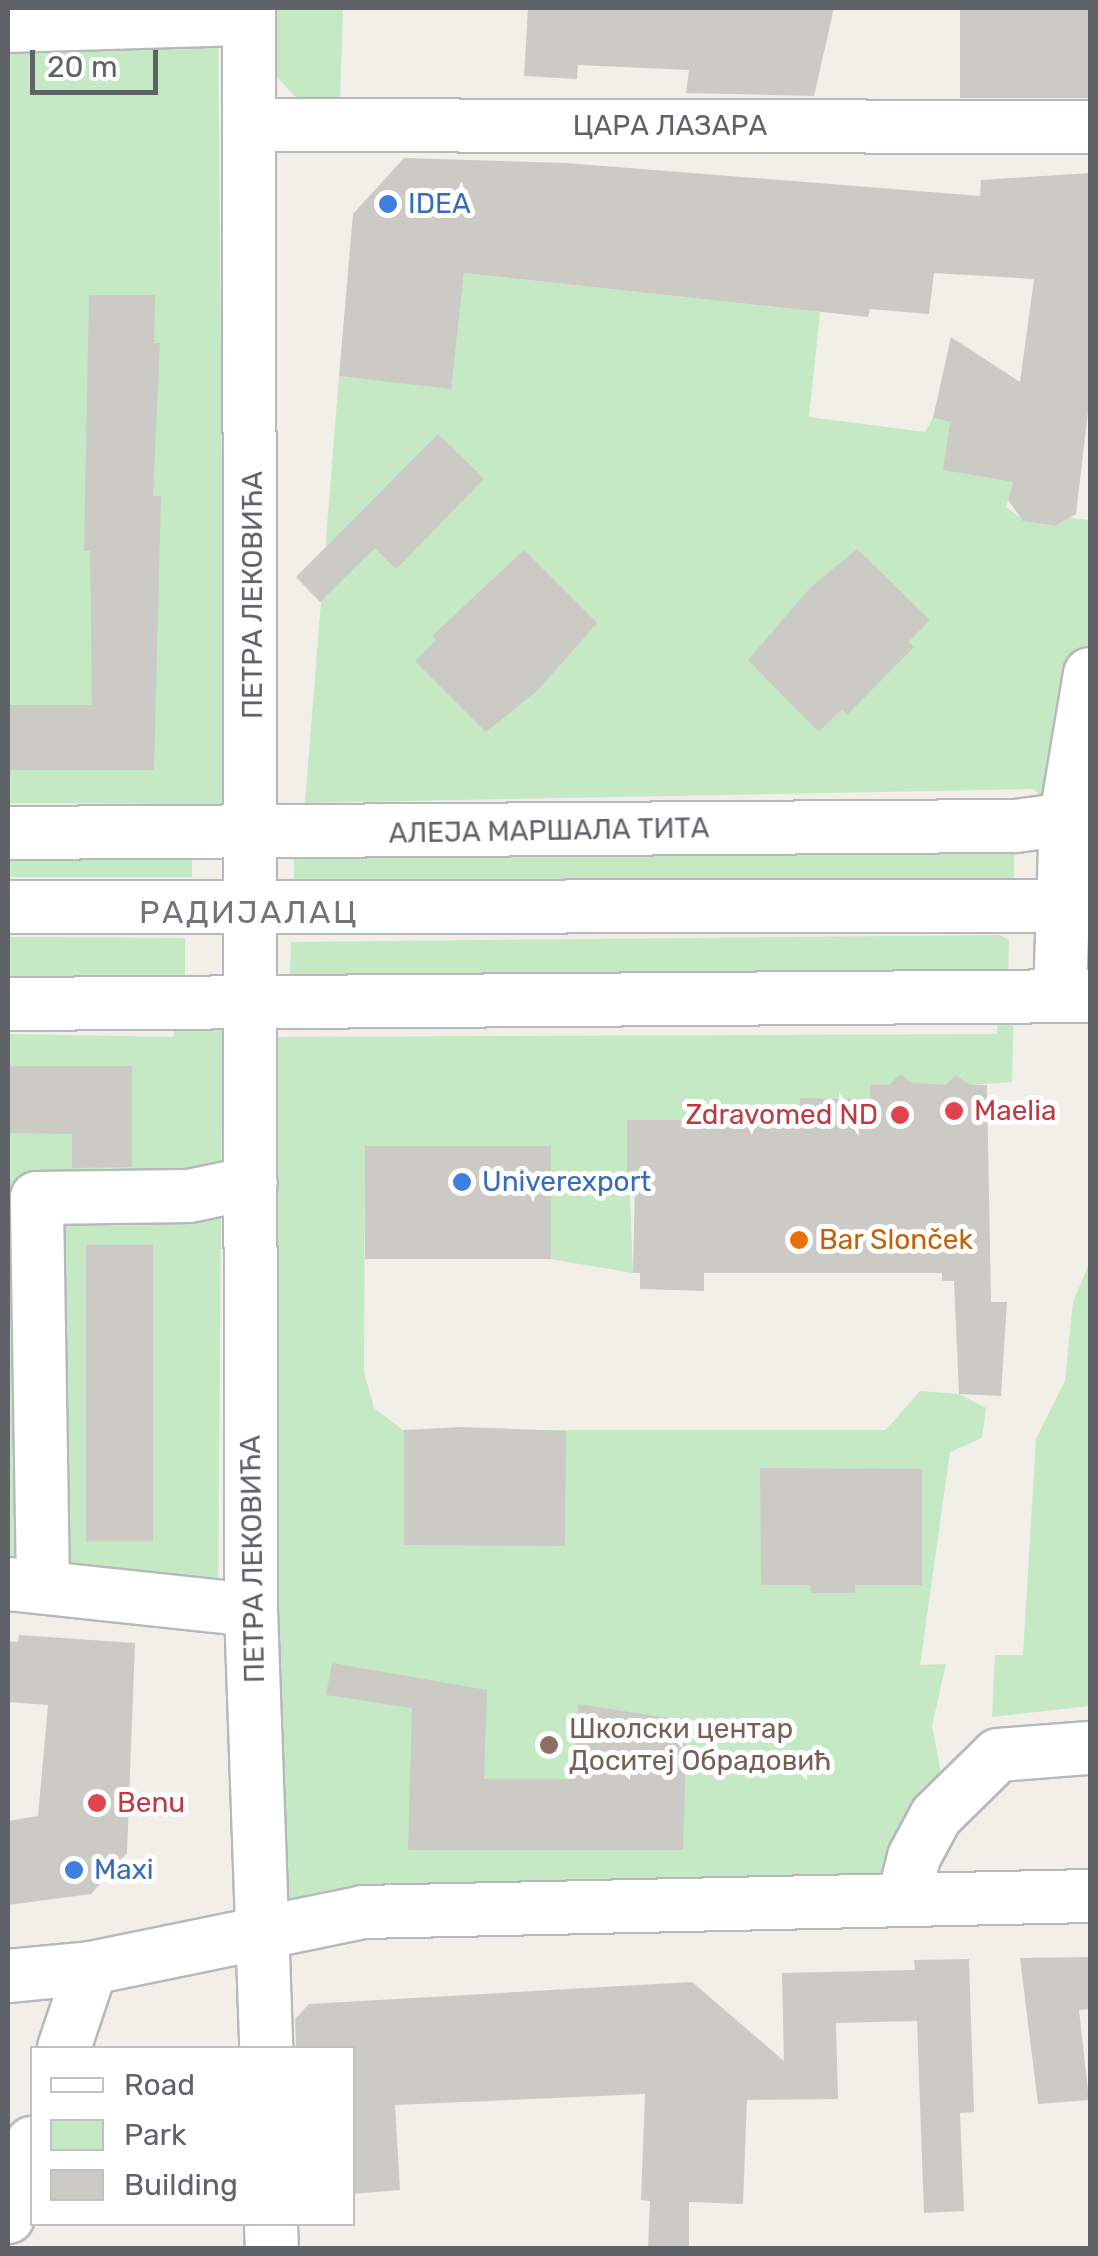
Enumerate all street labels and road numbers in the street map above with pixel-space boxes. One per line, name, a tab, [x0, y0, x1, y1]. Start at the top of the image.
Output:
street label: ЦАРА ЛАЗАРА	[573, 109, 767, 143]
street label: ПЕТРА ЛЕКОВИЋА	[236, 471, 270, 719]
street label: АЛЕЈА МАРШАЛА ТИТА	[388, 811, 710, 851]
street label: ПЕТРА ЛЕКОВИЋА	[234, 1435, 272, 1683]

